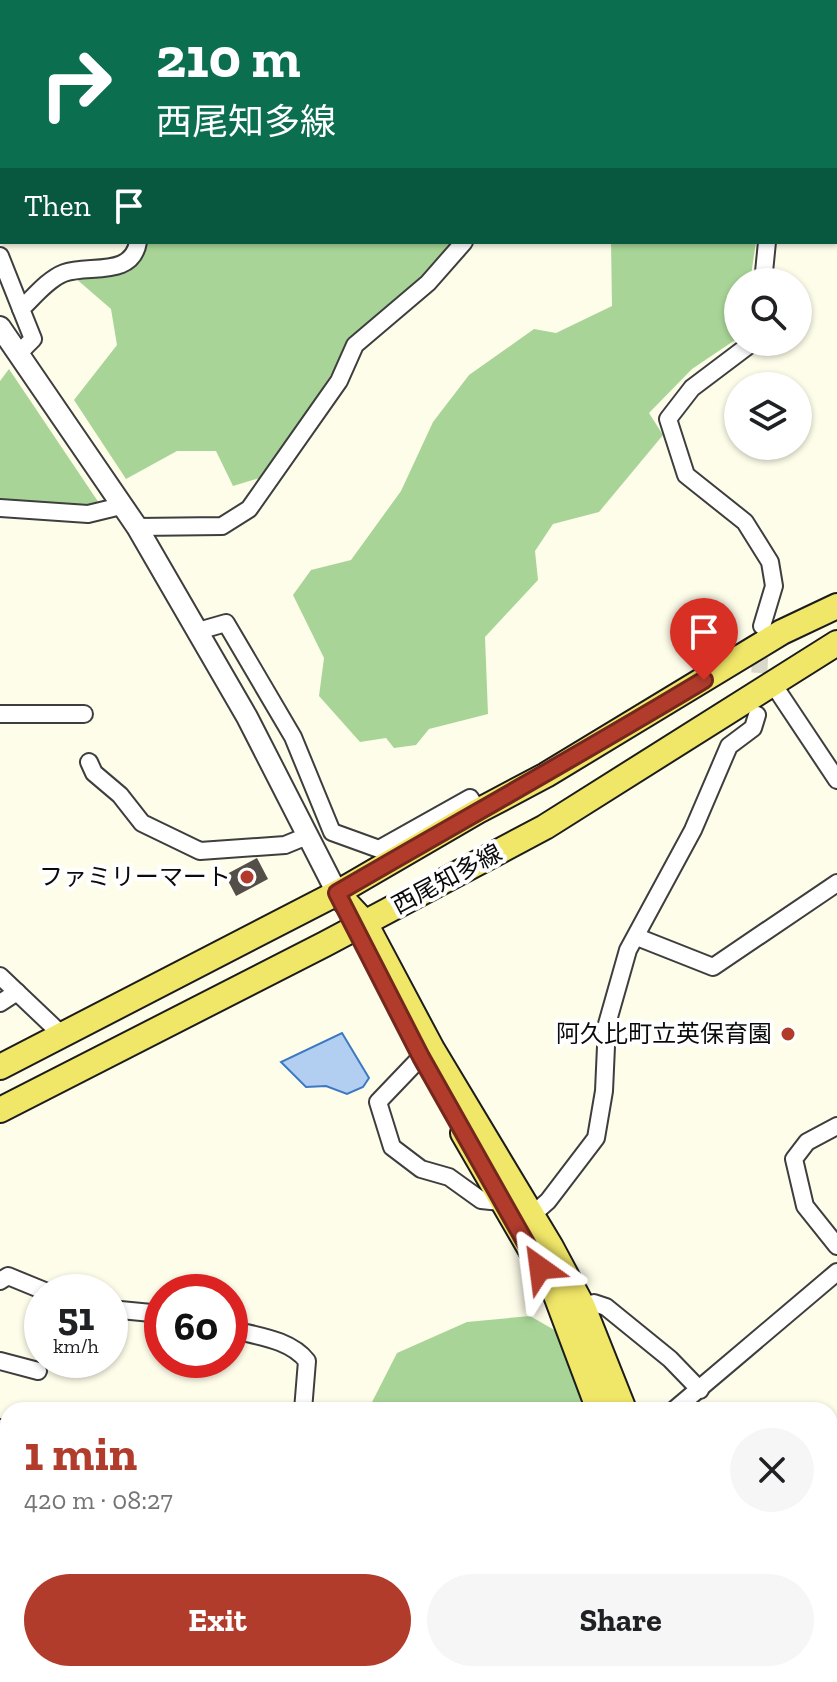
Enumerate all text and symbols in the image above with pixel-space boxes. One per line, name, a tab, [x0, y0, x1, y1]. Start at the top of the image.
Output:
text: 210 m	[156, 24, 300, 91]
icon: right	[24, 32, 128, 136]
text: 西尾知多線	[156, 100, 336, 143]
icon: arrive	[107, 184, 151, 228]
text: Then	[24, 188, 91, 224]
map controls	[724, 268, 812, 460]
button: search	[724, 268, 812, 356]
button: layers	[724, 372, 812, 460]
pin	[670, 598, 738, 680]
icon: arrive	[682, 610, 726, 654]
street label: 西尾知多線	[387, 838, 507, 920]
place label: ファミリーマート	[39, 862, 231, 891]
marker: ファミリーマート	[238, 868, 256, 886]
place label: 阿久比町立英保育園	[556, 1019, 772, 1048]
marker: 阿久比町立英保育園	[779, 1025, 797, 1043]
position arrow	[498, 1226, 582, 1310]
speed limit sign: 60	[144, 1274, 248, 1378]
text: 51	[57, 1292, 95, 1340]
text: km/h	[53, 1334, 99, 1358]
text: 1 min	[24, 1425, 137, 1482]
button: close	[730, 1428, 814, 1512]
text: 420 m · 08:27	[24, 1484, 173, 1516]
button: Exit	[24, 1574, 411, 1666]
button: Share	[427, 1574, 814, 1666]

